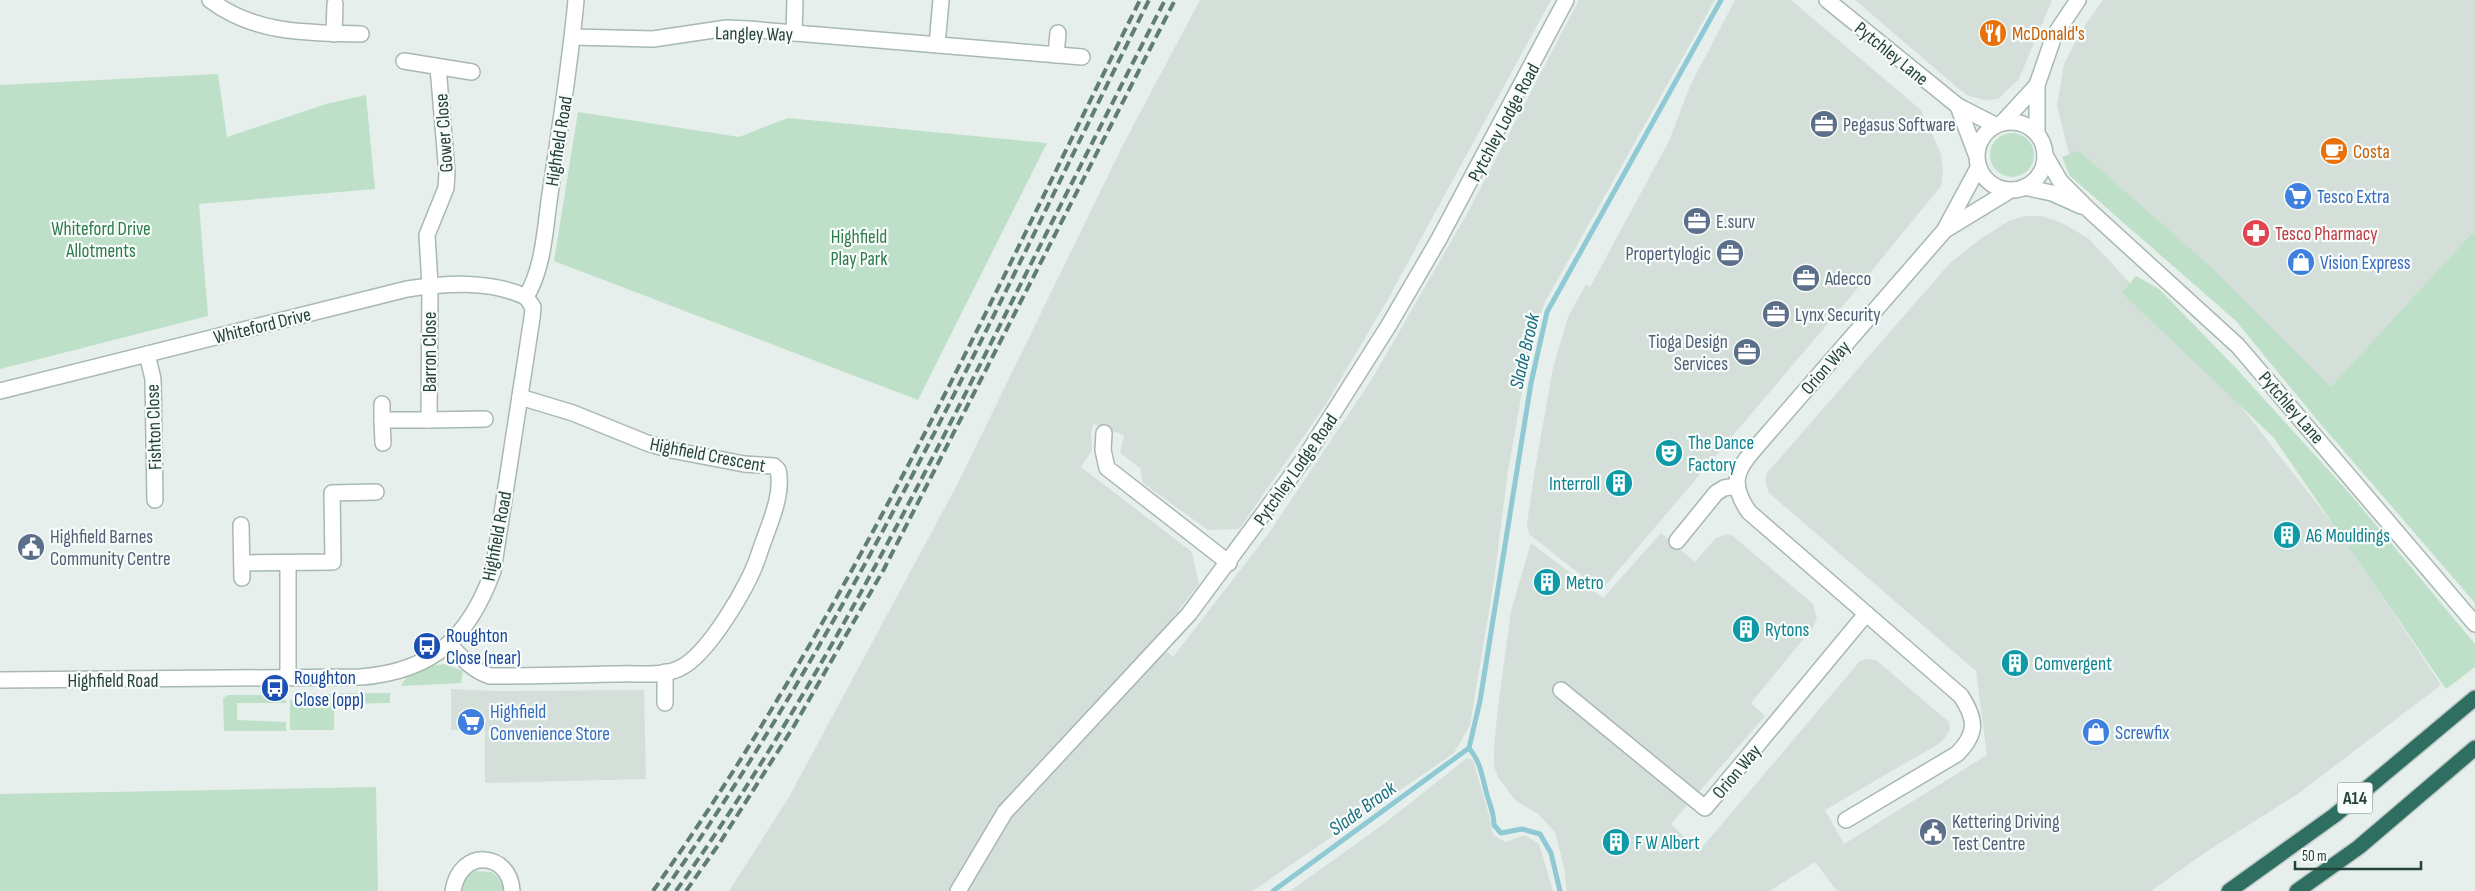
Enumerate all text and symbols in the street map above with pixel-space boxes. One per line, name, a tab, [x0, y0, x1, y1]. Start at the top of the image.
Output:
street label: Pytchley Lane	[1849, 17, 1933, 91]
restaurant icon: McDonald's	[1978, 18, 2008, 48]
street label: Langley Way	[715, 22, 794, 47]
place label: McDonald's	[2012, 23, 2085, 46]
street label: Pytchley Lodge Road	[1463, 59, 1545, 186]
street label: Gower Close	[430, 93, 459, 173]
street label: Highfield Road	[541, 95, 578, 188]
office icon: Pegasus Software	[1809, 109, 1839, 139]
place label: Pegasus Software	[1843, 114, 1956, 137]
cafe icon: Costa	[2319, 136, 2349, 166]
place label: Costa	[2353, 141, 2390, 164]
supermarket icon: Tesco Extra	[2283, 181, 2313, 211]
place label: Tesco Extra	[2317, 186, 2389, 209]
office icon: E.surv	[1682, 206, 1712, 236]
place label: E.surv	[1716, 211, 1755, 234]
park label: Whiteford Drive Allotments	[51, 218, 151, 263]
pharmacy icon: Tesco Pharmacy	[2241, 218, 2271, 248]
place label: Tesco Pharmacy	[2275, 223, 2378, 246]
park label: Highfield Play Park	[831, 226, 888, 271]
office icon: Propertylogic	[1715, 238, 1745, 268]
place label: Propertylogic	[1626, 243, 1711, 266]
shop icon: Vision Express	[2286, 247, 2316, 277]
place label: Vision Express	[2320, 252, 2411, 275]
office icon: Adecco	[1791, 263, 1821, 293]
place label: Adecco	[1824, 268, 1871, 291]
office icon: Lynx Security	[1761, 299, 1791, 329]
street label: Whiteford Drive	[211, 303, 313, 350]
place label: Lynx Security	[1795, 304, 1881, 327]
water label: Slade Brook	[1505, 310, 1545, 391]
street label: Barron Close	[419, 312, 442, 392]
place label: Tioga Design Services	[1648, 331, 1728, 376]
street label: Orion Way	[1797, 336, 1856, 400]
office icon: Tioga Design Services	[1732, 337, 1762, 367]
street label: Pytchley Lane	[2253, 367, 2329, 449]
street label: Fishton Close	[142, 384, 167, 470]
street label: Pytchley Lodge Road	[1249, 410, 1343, 530]
place label: The Dance Factory	[1688, 432, 1754, 477]
street label: Highfield Crescent	[648, 433, 768, 478]
theatre icon: The Dance Factory	[1654, 438, 1684, 468]
building icon: Interroll	[1604, 468, 1634, 498]
place label: Interroll	[1549, 473, 1600, 496]
street label: Highfield Road	[478, 489, 517, 583]
building icon: A6 Mouldings	[2272, 520, 2302, 550]
place label: A6 Mouldings	[2305, 525, 2390, 548]
place label: Highfield Barnes Community Centre	[50, 526, 171, 571]
public building icon: Highfield Barnes Community Centre	[16, 532, 46, 562]
building icon: Metro	[1532, 567, 1562, 597]
place label: Metro	[1566, 572, 1604, 595]
building icon: Rytons	[1731, 614, 1761, 644]
place label: Rytons	[1765, 619, 1810, 642]
place label: Roughton Close (near)	[446, 625, 521, 670]
bus stop icon: Roughton Close (near)	[412, 631, 442, 661]
building icon: Comvergent	[2000, 648, 2030, 678]
place label: Comvergent	[2034, 653, 2112, 676]
place label: Roughton Close (opp)	[294, 667, 364, 712]
street label: Highfield Road	[68, 670, 158, 693]
bus stop icon: Roughton Close (opp)	[260, 673, 290, 703]
place label: Highfield Convenience Store	[490, 701, 610, 746]
supermarket icon: Highfield Convenience Store	[456, 707, 486, 737]
shop icon: Screwfix	[2081, 717, 2111, 747]
place label: Screwfix	[2115, 722, 2169, 745]
street label: Orion Way	[1708, 740, 1767, 804]
water label: Slade Brook	[1324, 776, 1401, 841]
road number: A14	[2338, 782, 2372, 814]
place label: Kettering Driving Test Centre	[1952, 811, 2060, 856]
public building icon: Kettering Driving Test Centre	[1918, 817, 1948, 847]
building icon: F W Albert	[1601, 827, 1631, 857]
place label: F W Albert	[1635, 832, 1700, 855]
scale bar	[2295, 838, 2421, 870]
text: 50 m	[2302, 847, 2327, 866]

